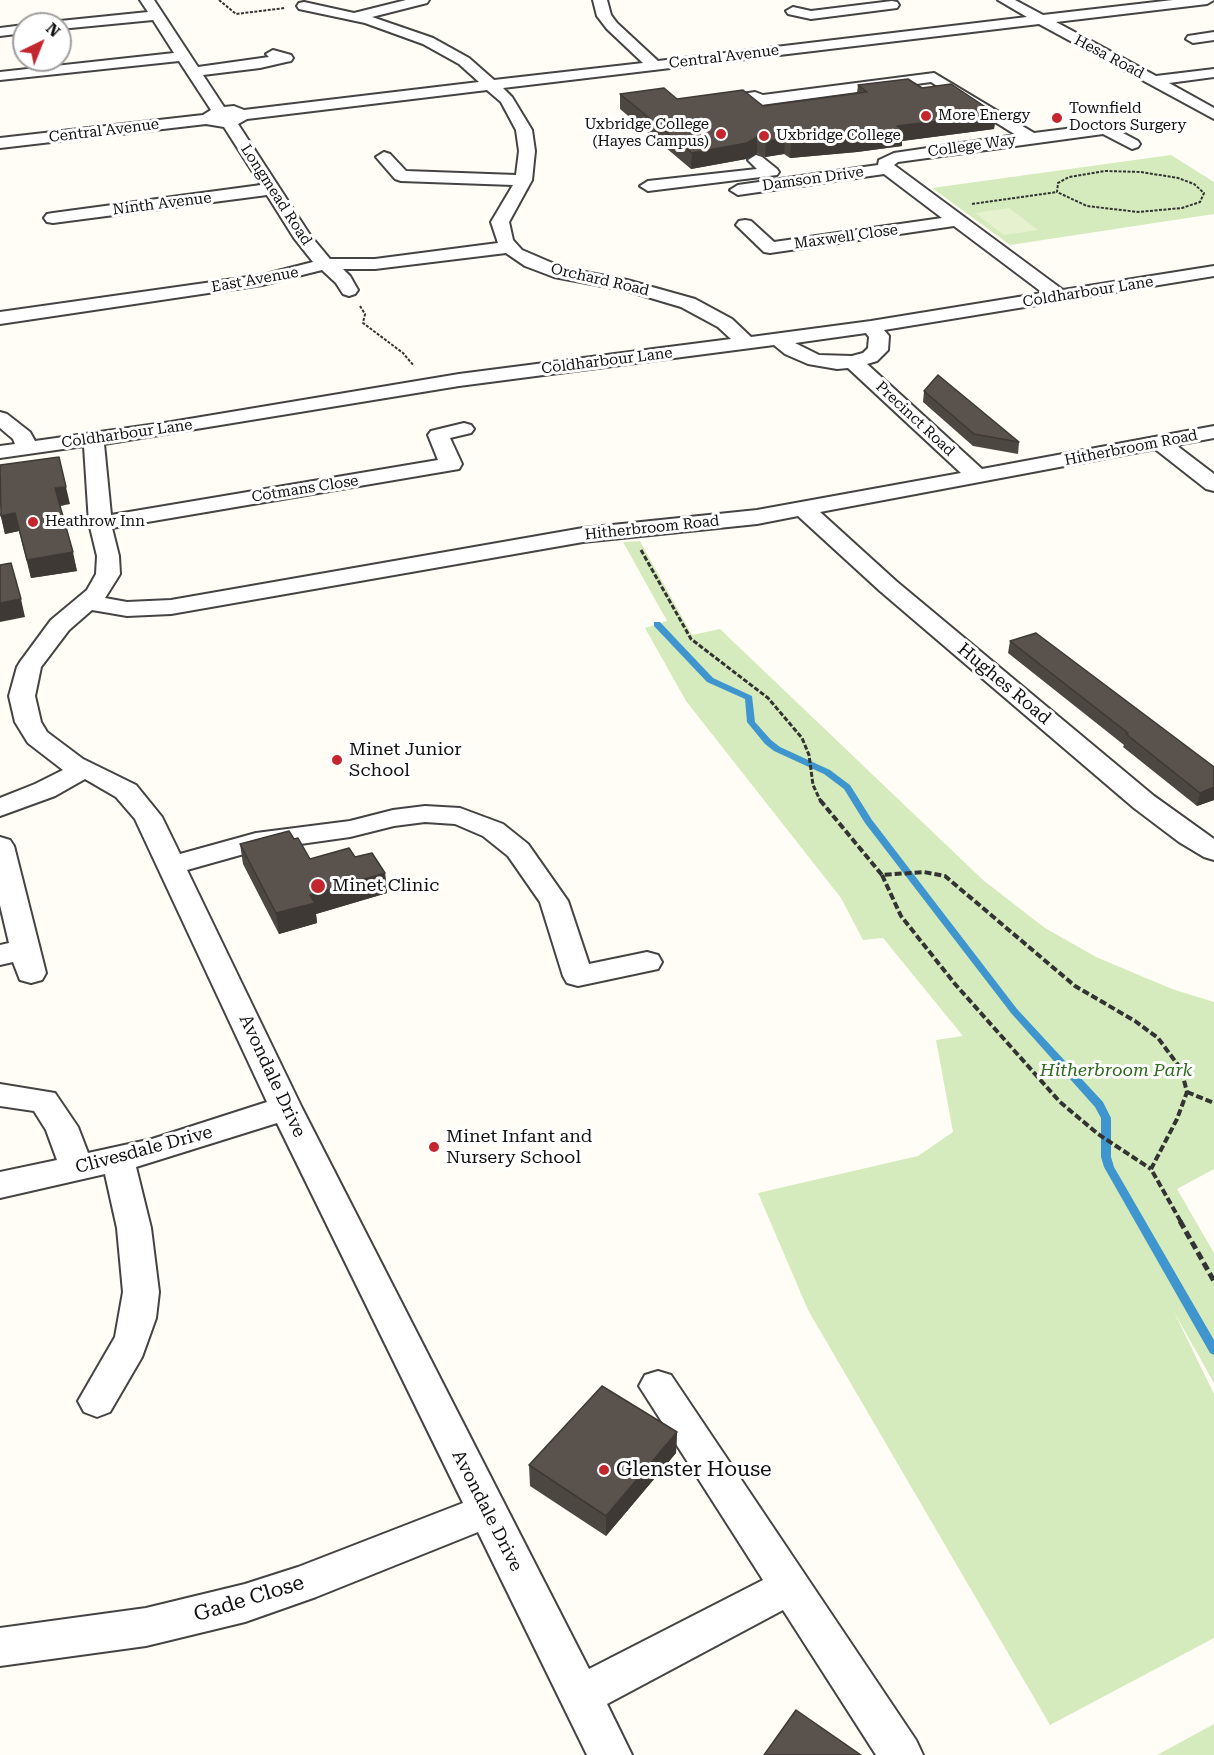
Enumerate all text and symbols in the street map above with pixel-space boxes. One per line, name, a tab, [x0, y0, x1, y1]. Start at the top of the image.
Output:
north arrow	[12, 12, 72, 72]
text: N	[42, 19, 64, 41]
street label: Hesa Road	[1071, 31, 1147, 83]
street label: Central Avenue	[668, 41, 780, 73]
place label: Townfield Doctors Surgery	[1069, 100, 1186, 135]
place label: More Energy	[938, 107, 1030, 125]
marker: More Energy	[919, 109, 933, 123]
marker: Townfield Doctors Surgery	[1050, 111, 1064, 125]
street label: Central Avenue	[48, 115, 160, 147]
place label: Uxbridge College (Hayes Campus)	[584, 116, 709, 151]
marker: Uxbridge College (Hayes Campus)	[714, 127, 728, 141]
place label: Uxbridge College	[776, 127, 901, 145]
marker: Uxbridge College	[757, 129, 771, 143]
street label: College Way	[927, 131, 1017, 161]
street label: Longmead Road	[237, 141, 315, 249]
street label: Damson Drive	[761, 163, 865, 195]
street label: Ninth Avenue	[112, 189, 212, 219]
street label: Maxwell Close	[793, 221, 899, 253]
street label: Orchard Road	[549, 260, 651, 300]
street label: East Avenue	[210, 263, 300, 297]
street label: Coldharbour Lane	[1021, 273, 1155, 311]
street label: Coldharbour Lane	[540, 344, 674, 378]
street label: Precinct Road	[872, 378, 958, 460]
street label: Coldharbour Lane	[60, 416, 194, 452]
street label: Hitherbroom Road	[1063, 426, 1199, 470]
street label: Cotmans Close	[250, 472, 360, 506]
street label: Hitherbroom Road	[584, 512, 720, 544]
place label: Heathrow Inn	[45, 513, 145, 531]
marker: Heathrow Inn	[26, 515, 40, 529]
street label: Hughes Road	[953, 639, 1055, 729]
place label: Minet Junior School	[349, 739, 462, 782]
marker: Minet Junior School	[330, 753, 344, 767]
place label: Minet Clinic	[332, 875, 439, 897]
marker: Minet Clinic	[309, 877, 327, 895]
street label: Avondale Drive	[234, 1011, 310, 1141]
park label: Hitherbroom Park	[1040, 1060, 1192, 1082]
street label: Clivesdale Drive	[73, 1121, 215, 1179]
place label: Minet Infant and Nursery School	[446, 1126, 592, 1168]
marker: Minet Infant and Nursery School	[427, 1140, 441, 1154]
street label: Avondale Drive	[447, 1447, 527, 1575]
place label: Glenster House	[616, 1457, 772, 1483]
marker: Glenster House	[597, 1463, 611, 1477]
street label: Gade Close	[191, 1570, 307, 1628]

